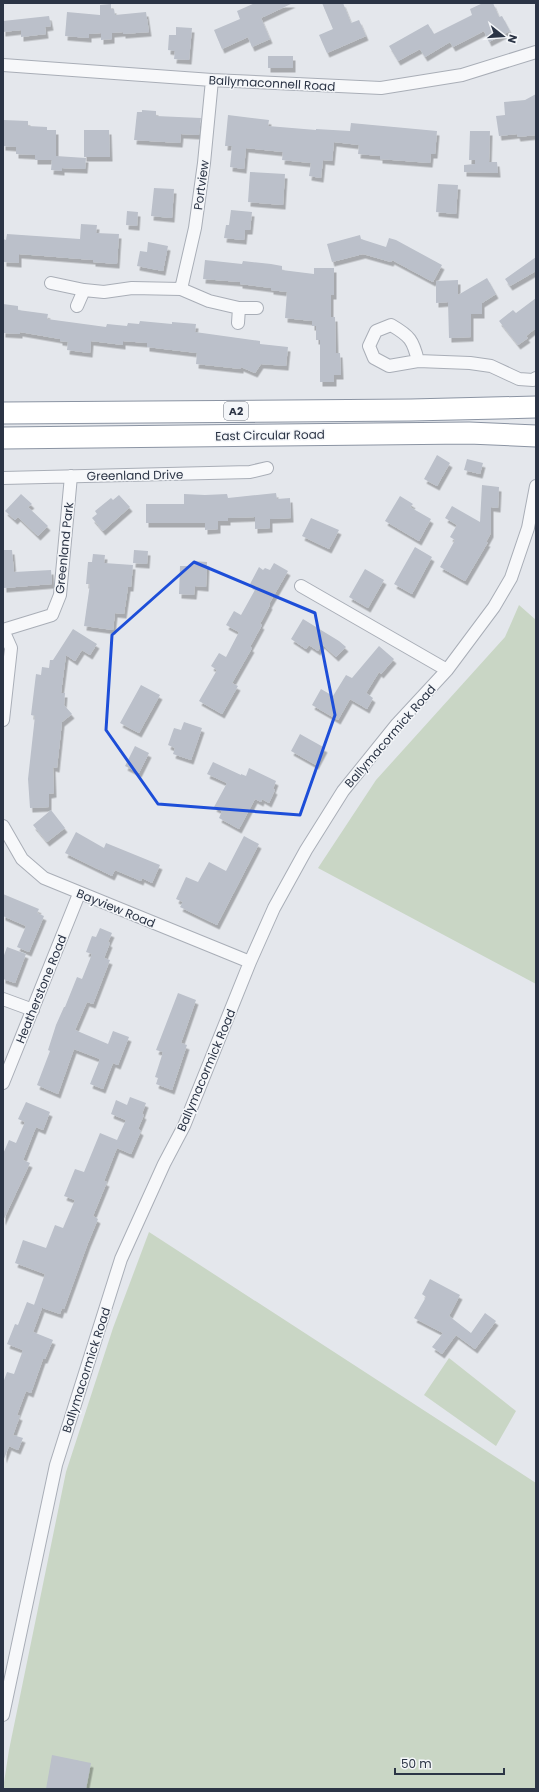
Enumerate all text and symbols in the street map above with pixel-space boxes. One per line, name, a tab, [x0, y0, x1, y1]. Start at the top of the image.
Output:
north arrow	[483, 16, 523, 56]
text: N	[504, 33, 521, 45]
street label: Ballymaconnell Road	[208, 71, 336, 95]
street label: Portview	[189, 159, 213, 211]
road number: A2	[224, 402, 248, 420]
street label: East Circular Road	[215, 426, 325, 444]
street label: Greenland Drive	[87, 466, 183, 484]
street label: Greenland Park	[51, 500, 77, 595]
street label: Ballymacormick Road	[341, 681, 439, 791]
street label: Bayview Road	[74, 884, 158, 932]
street label: Heatherstone Road	[11, 932, 71, 1046]
street label: Ballymacormick Road	[173, 1006, 239, 1134]
street label: Ballymacormick Road	[58, 1305, 114, 1435]
scale bar	[395, 1750, 504, 1776]
text: 50 m	[401, 1755, 432, 1772]

